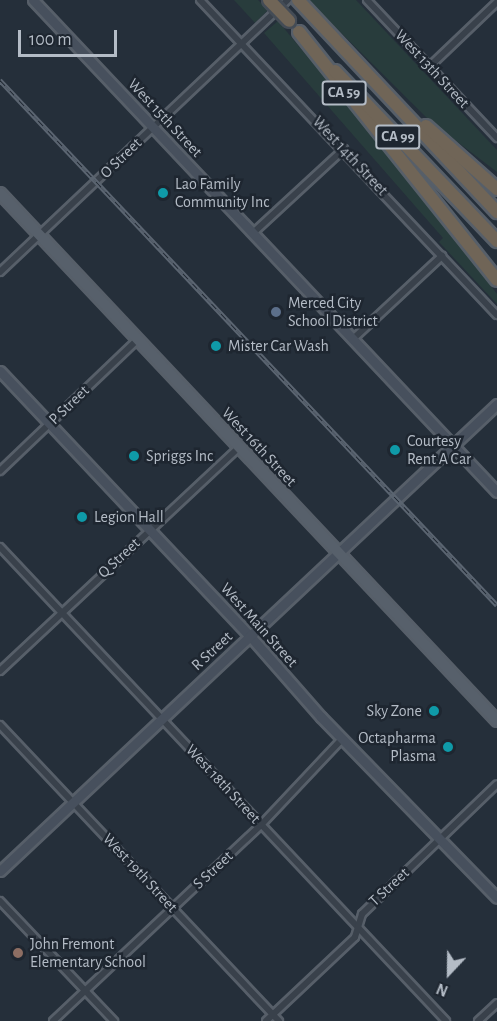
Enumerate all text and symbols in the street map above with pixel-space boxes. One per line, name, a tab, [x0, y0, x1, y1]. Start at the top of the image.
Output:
scale bar	[21, 18, 120, 56]
street label: West 13th Street	[391, 26, 473, 112]
text: 100 m	[29, 31, 72, 49]
street label: West 15th Street	[124, 75, 206, 161]
road number: CA 59	[322, 81, 366, 105]
street label: West 14th Street	[308, 112, 392, 200]
road number: CA 99	[374, 125, 422, 149]
street label: O Street	[96, 134, 146, 182]
place label: Lao Family Community Inc	[175, 174, 269, 212]
marker: Lao Family Community Inc	[156, 186, 170, 200]
place label: Merced City School District	[288, 293, 378, 331]
marker: Merced City School District	[269, 305, 283, 319]
place label: Mister Car Wash	[228, 336, 329, 356]
marker: Mister Car Wash	[209, 339, 223, 353]
street label: P Street	[45, 381, 93, 429]
street label: West 16th Street	[217, 403, 301, 491]
place label: Courtesy Rent A Car	[407, 431, 471, 469]
marker: Courtesy Rent A Car	[388, 443, 402, 457]
place label: Spriggs Inc	[146, 446, 213, 466]
marker: Spriggs Inc	[127, 449, 141, 463]
place label: Legion Hall	[94, 507, 164, 527]
marker: Legion Hall	[75, 510, 89, 524]
street label: Q Street	[94, 534, 144, 582]
street label: West Main Street	[216, 579, 302, 671]
street label: R Street	[187, 627, 237, 675]
place label: Sky Zone	[366, 701, 422, 721]
marker: Sky Zone	[427, 704, 441, 718]
place label: Octapharma Plasma	[358, 728, 436, 766]
street label: West 18th Street	[181, 740, 265, 828]
marker: Octapharma Plasma	[441, 740, 455, 754]
street label: West 19th Street	[98, 829, 182, 917]
street label: S Street	[189, 847, 237, 893]
street label: T Street	[365, 864, 413, 910]
place label: John Fremont Elementary School	[30, 934, 146, 972]
north arrow	[419, 943, 479, 1003]
marker: John Fremont Elementary School	[11, 946, 25, 960]
text: N	[434, 980, 450, 999]

